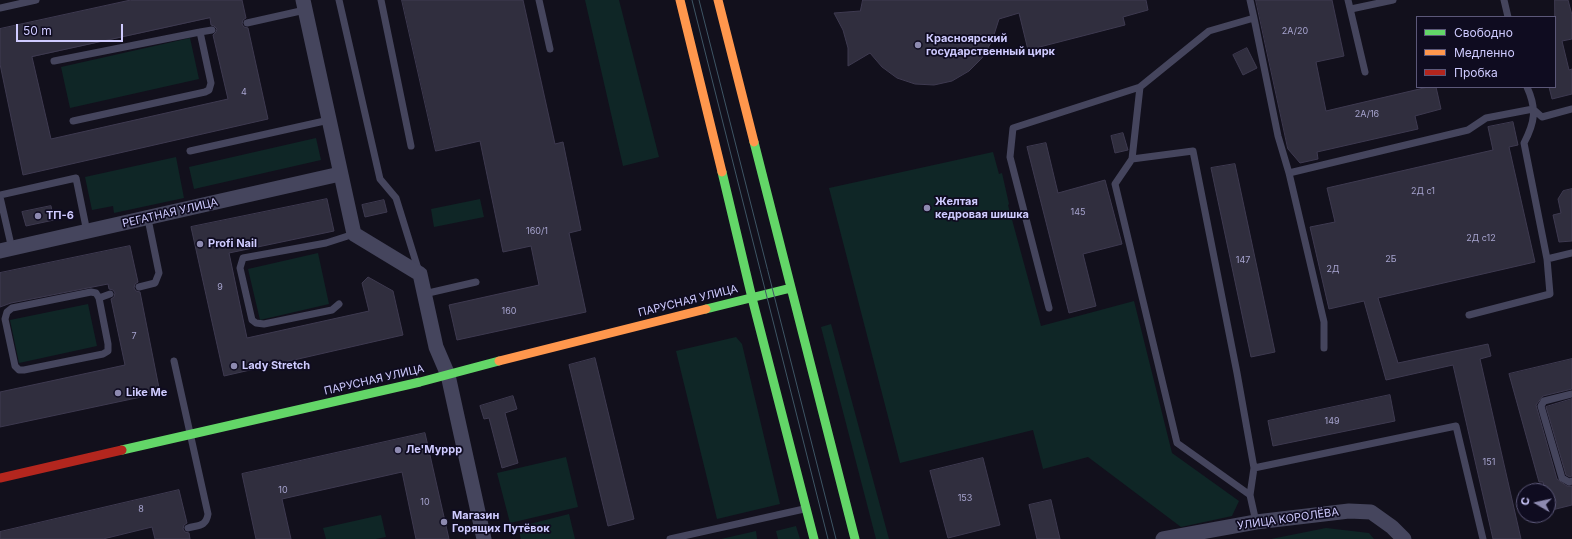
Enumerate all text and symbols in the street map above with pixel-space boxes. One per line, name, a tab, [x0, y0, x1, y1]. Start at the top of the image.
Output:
scale bar	[18, 16, 125, 42]
legend	[1416, 16, 1556, 88]
text: 50 m	[23, 23, 52, 38]
text: Свободно	[1454, 25, 1513, 40]
house number: 2А/20	[1282, 26, 1308, 36]
place label: Красноярский государственный цирк	[926, 32, 1055, 58]
marker: Красноярский государственный цирк	[913, 40, 923, 50]
text: Медленно	[1454, 45, 1515, 60]
text: Пробка	[1454, 65, 1498, 80]
house number: 4	[241, 87, 247, 97]
house number: 2А/16	[1355, 109, 1379, 119]
house number: 2Д с1	[1411, 186, 1435, 196]
place label: Желтая кедровая шишка	[935, 195, 1029, 221]
street label: РЕГАТНАЯ УЛИЦА	[121, 196, 219, 230]
marker: Желтая кедровая шишка	[922, 203, 932, 213]
house number: 145	[1071, 207, 1085, 217]
place label: ТП-6	[46, 209, 74, 223]
marker: ТП-6	[33, 211, 43, 221]
house number: 160/1	[526, 226, 548, 236]
house number: 2Д с12	[1466, 233, 1496, 243]
place label: Profi Nail	[208, 237, 257, 251]
marker: Profi Nail	[195, 239, 205, 249]
house number: 2Б	[1385, 254, 1397, 264]
house number: 147	[1236, 255, 1250, 265]
house number: 2Д	[1327, 264, 1339, 274]
house number: 9	[217, 282, 223, 292]
street label: ПАРУСНАЯ УЛИЦА	[637, 282, 739, 320]
house number: 160	[502, 306, 516, 316]
house number: 7	[131, 331, 137, 341]
place label: Lady Stretch	[242, 359, 310, 373]
marker: Lady Stretch	[229, 361, 239, 371]
street label: ПАРУСНАЯ УЛИЦА	[323, 362, 425, 398]
place label: Like Me	[126, 386, 167, 400]
marker: Like Me	[113, 388, 123, 398]
house number: 149	[1324, 416, 1340, 426]
place label: Ле'Муррр	[406, 443, 462, 457]
marker: Ле'Муррр	[393, 445, 403, 455]
house number: 151	[1483, 457, 1495, 467]
north arrow	[1516, 483, 1556, 523]
house number: 10	[278, 485, 288, 495]
house number: 153	[958, 493, 972, 503]
text: С	[1518, 496, 1533, 506]
house number: 10	[420, 497, 430, 507]
house number: 8	[138, 504, 144, 514]
street label: УЛИЦА КОРОЛЁВА	[1236, 505, 1340, 533]
place label: Магазин Горящих Путёвок	[452, 509, 550, 535]
marker: Магазин Горящих Путёвок	[439, 517, 449, 527]

